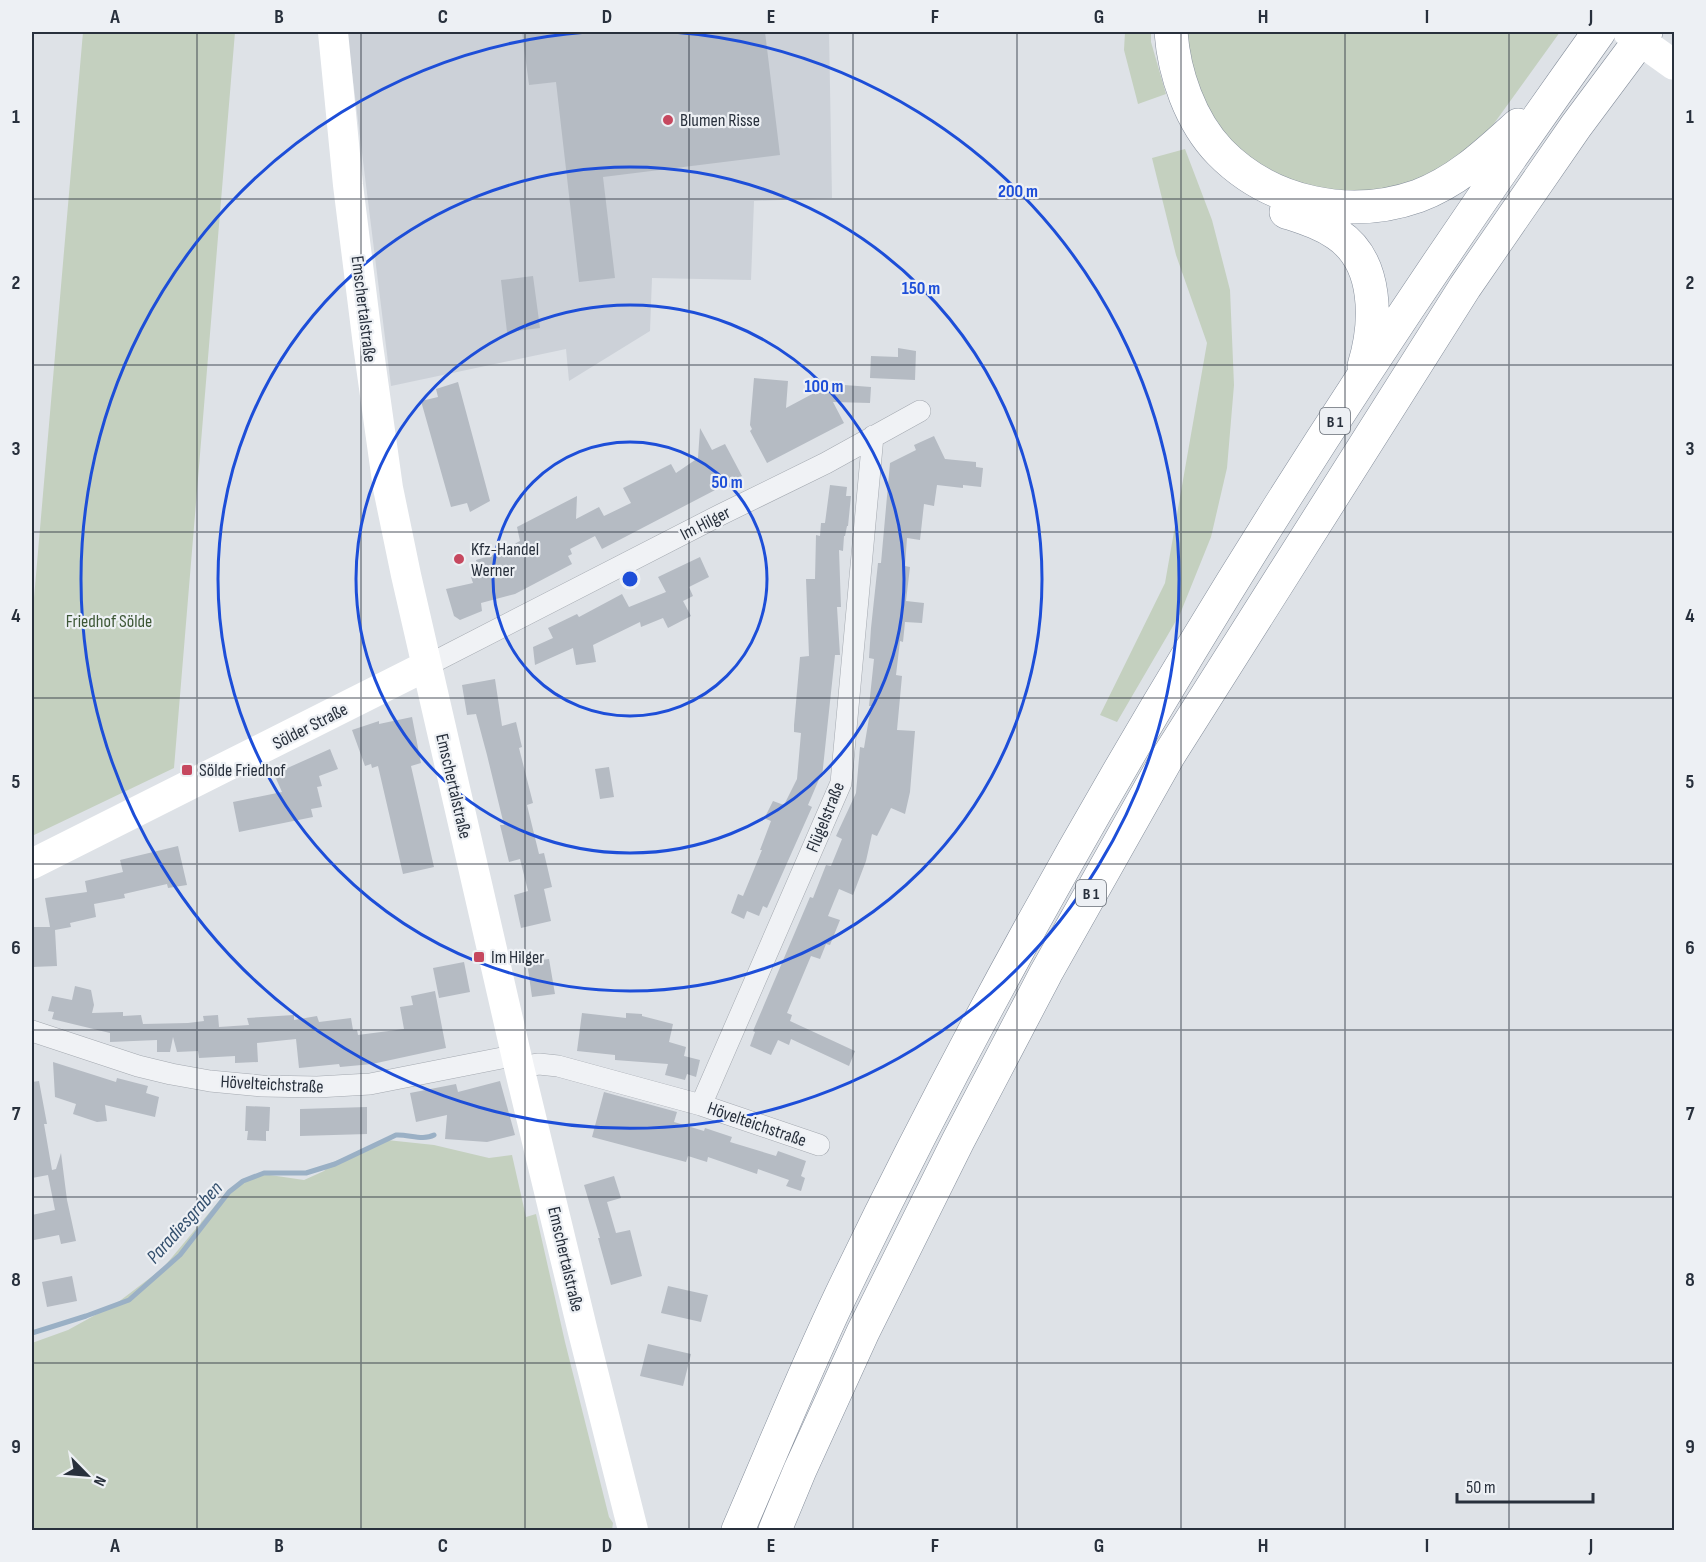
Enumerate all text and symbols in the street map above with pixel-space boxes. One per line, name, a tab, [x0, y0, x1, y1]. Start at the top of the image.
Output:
text: A	[109, 5, 120, 29]
text: B	[274, 5, 284, 29]
text: C	[438, 5, 448, 29]
text: D	[602, 5, 612, 29]
text: E	[767, 5, 775, 29]
text: F	[931, 5, 939, 29]
text: G	[1094, 5, 1104, 29]
text: H	[1258, 5, 1268, 29]
text: I	[1425, 5, 1429, 29]
text: J	[1588, 5, 1593, 29]
text: 1	[12, 105, 20, 129]
text: 1	[1686, 105, 1694, 129]
place label: Blumen Risse	[680, 110, 760, 131]
marker: Blumen Risse	[661, 113, 675, 127]
text: 200 m	[998, 181, 1038, 202]
street label: Emschertalstraße	[347, 255, 380, 364]
text: 2	[12, 271, 20, 295]
text: 2	[1686, 271, 1694, 295]
text: 150 m	[902, 278, 940, 299]
text: 100 m	[805, 376, 844, 397]
road number: B 1	[1320, 408, 1350, 434]
text: 3	[12, 437, 21, 461]
text: 3	[1686, 437, 1695, 461]
text: 50 m	[711, 472, 743, 493]
street label: Im Hilger	[677, 502, 734, 545]
place label: Kfz-Handel Werner	[471, 539, 539, 581]
marker: Kfz-Handel Werner	[452, 552, 466, 566]
centre of rings	[620, 569, 640, 589]
text: 4	[11, 604, 21, 628]
text: 4	[1685, 604, 1695, 628]
park label: Friedhof Sölde	[66, 611, 152, 632]
street label: Sölder Straße	[269, 699, 351, 754]
street label: Emschertalstraße	[431, 732, 476, 841]
place label: Sölde Friedhof	[199, 760, 286, 781]
marker: Sölde Friedhof	[180, 763, 194, 777]
text: 5	[12, 770, 21, 794]
text: 5	[1686, 770, 1695, 794]
street label: Flügelstraße	[802, 779, 849, 855]
road number: B 1	[1076, 880, 1106, 906]
text: 6	[11, 936, 21, 960]
text: 6	[1685, 936, 1695, 960]
place label: Im Hilger	[491, 947, 544, 968]
marker: Im Hilger	[472, 950, 486, 964]
street label: Hövelteichstraße	[220, 1071, 324, 1098]
street label: Hövelteichstraße	[705, 1098, 809, 1151]
text: 7	[12, 1102, 21, 1126]
text: 7	[1686, 1102, 1695, 1126]
water label: Paradiesgraben	[142, 1177, 228, 1269]
street label: Emschertalstraße	[543, 1205, 588, 1314]
text: 8	[11, 1268, 21, 1292]
text: 8	[1685, 1268, 1695, 1292]
text: 9	[11, 1435, 21, 1459]
text: 9	[1685, 1435, 1695, 1459]
north arrow	[57, 1445, 117, 1505]
scale bar	[1457, 1466, 1594, 1504]
text: N	[89, 1473, 110, 1489]
text: 50 m	[1466, 1477, 1496, 1498]
text: A	[109, 1534, 120, 1558]
text: B	[274, 1534, 284, 1558]
text: C	[438, 1534, 448, 1558]
text: D	[602, 1534, 612, 1558]
text: E	[767, 1534, 775, 1558]
text: F	[931, 1534, 939, 1558]
text: G	[1094, 1534, 1104, 1558]
text: H	[1258, 1534, 1268, 1558]
text: I	[1425, 1534, 1429, 1558]
text: J	[1588, 1534, 1593, 1558]

